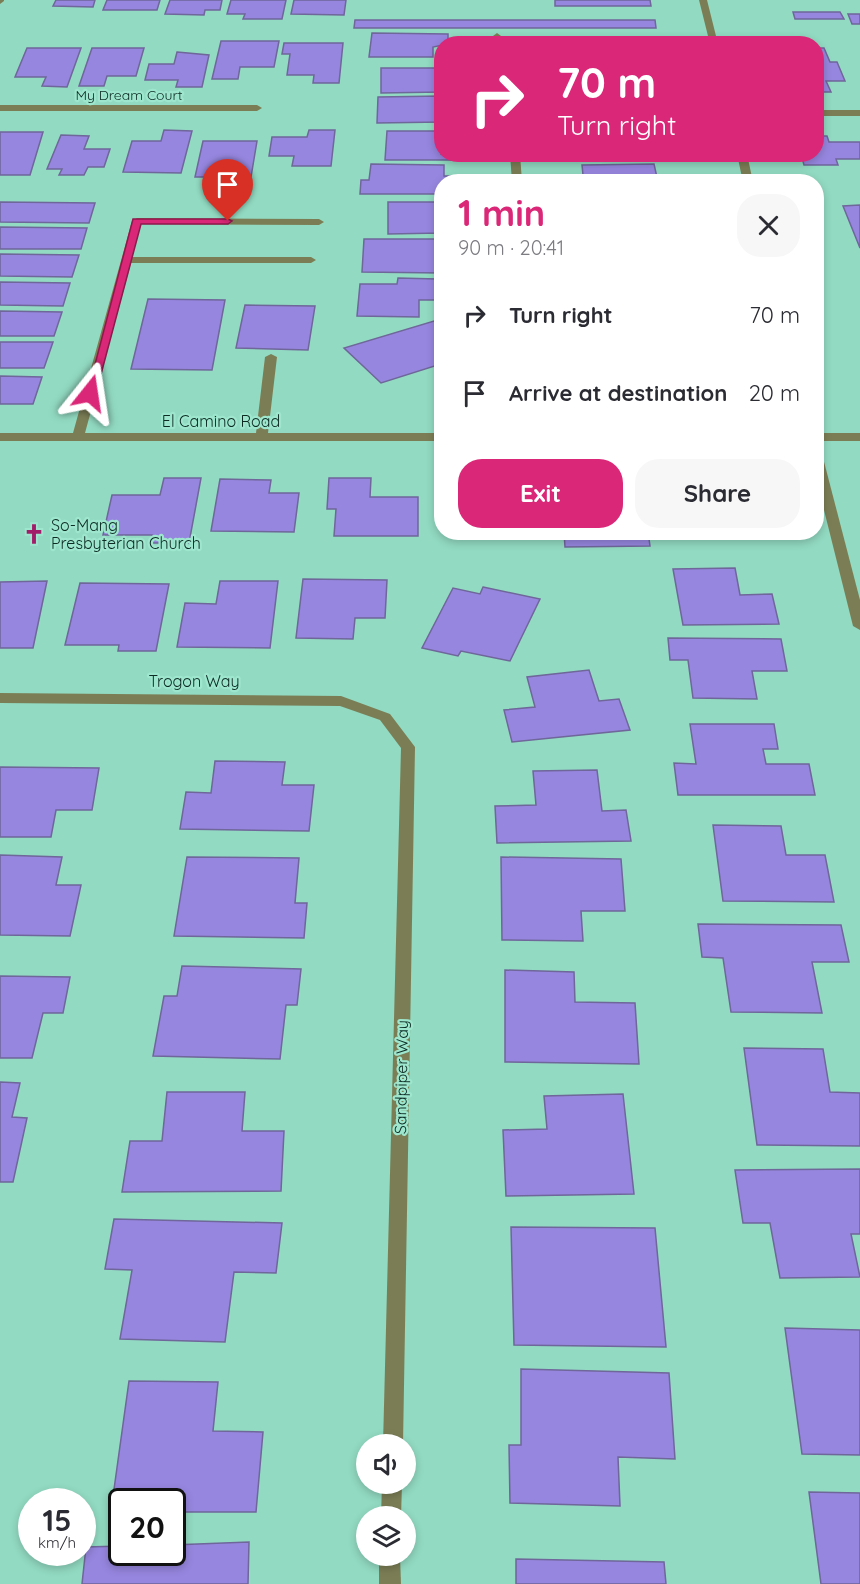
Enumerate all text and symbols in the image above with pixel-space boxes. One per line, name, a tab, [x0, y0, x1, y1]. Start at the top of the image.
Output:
text: 70 m	[557, 56, 656, 109]
icon: right	[458, 60, 536, 138]
street label: My Dream Court	[75, 86, 183, 104]
text: Turn right	[557, 108, 676, 142]
pin	[202, 159, 253, 221]
icon: arrive	[211, 168, 244, 201]
text: 1 min	[458, 190, 545, 235]
button: close	[737, 194, 800, 257]
text: 90 m · 20:41	[458, 235, 564, 260]
icon: right	[458, 299, 491, 332]
text: Turn right	[509, 301, 613, 329]
text: 70 m	[750, 301, 800, 329]
position arrow	[58, 361, 122, 425]
icon: arrive	[458, 377, 491, 410]
text: Arrive at destination	[509, 379, 727, 407]
text: 20 m	[749, 379, 800, 407]
street label: El Camino Road	[162, 411, 280, 431]
button: Exit	[458, 459, 623, 528]
button: Share	[635, 459, 800, 528]
place label: So-Mang Presbyterian Church	[51, 515, 201, 553]
church icon: So-Mang Presbyterian Church	[22, 522, 46, 546]
street label: Trogon Way	[148, 671, 240, 691]
street label: Sandpiper Way	[390, 1020, 412, 1134]
map controls	[356, 1434, 416, 1566]
button: sound	[356, 1434, 416, 1494]
speed limit sign: 20	[108, 1488, 186, 1566]
text: 15	[43, 1501, 71, 1539]
button: layers	[356, 1506, 416, 1566]
text: km/h	[38, 1533, 76, 1552]

